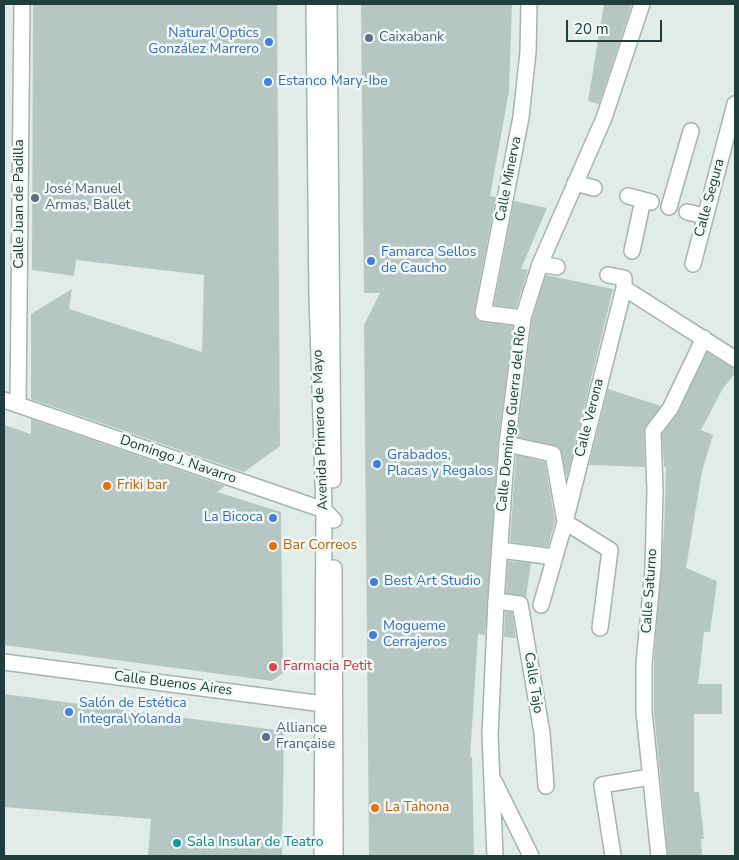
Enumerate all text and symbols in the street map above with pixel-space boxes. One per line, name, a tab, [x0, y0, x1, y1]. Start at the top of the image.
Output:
scale bar	[569, 10, 665, 42]
text: 20 m	[574, 19, 609, 39]
place label: Natural Optics González Marrero	[148, 26, 259, 58]
place label: Caixabank	[379, 30, 444, 46]
marker: Caixabank	[363, 32, 375, 44]
marker: Natural Optics González Marrero	[263, 36, 275, 48]
place label: Estanco Mary-Ibe	[278, 74, 388, 90]
marker: Estanco Mary-Ibe	[262, 76, 274, 88]
street label: Calle Minerva	[493, 135, 525, 223]
street label: Calle Juan de Padilla	[12, 139, 28, 269]
street label: Calle Segura	[691, 157, 729, 239]
place label: José Manuel Armas, Ballet	[45, 182, 131, 214]
marker: José Manuel Armas, Ballet	[29, 192, 41, 204]
place label: Famarca Sellos de Caucho	[381, 245, 476, 278]
marker: Famarca Sellos de Caucho	[365, 255, 377, 267]
street label: Calle Domingo Guerra del Río	[494, 325, 530, 513]
street label: Avenida Primero de Mayo	[310, 349, 332, 511]
street label: Calle Verona	[572, 377, 608, 459]
street label: Domingo J. Navarro	[118, 432, 238, 488]
place label: Grabados, Placas y Regalos	[387, 448, 493, 481]
marker: Grabados, Placas y Regalos	[371, 458, 383, 470]
place label: Friki bar	[117, 478, 167, 494]
marker: Friki bar	[101, 480, 113, 492]
place label: La Bicoca	[204, 510, 263, 526]
marker: La Bicoca	[267, 512, 279, 524]
place label: Bar Correos	[283, 538, 357, 554]
marker: Bar Correos	[267, 540, 279, 552]
street label: Calle Saturno	[639, 548, 661, 634]
place label: Best Art Studio	[384, 574, 481, 590]
marker: Best Art Studio	[368, 576, 380, 588]
place label: Mogueme Cerrajeros	[383, 619, 447, 652]
marker: Mogueme Cerrajeros	[367, 629, 379, 641]
street label: Calle Tajo	[520, 651, 546, 715]
place label: Farmacia Petit	[283, 659, 372, 675]
marker: Farmacia Petit	[267, 661, 279, 673]
street label: Calle Buenos Aires	[113, 668, 233, 700]
place label: Salón de Estética Integral Yolanda	[79, 696, 187, 729]
marker: Salón de Estética Integral Yolanda	[63, 706, 75, 718]
place label: Alliance Française	[276, 721, 335, 754]
marker: Alliance Française	[260, 731, 272, 743]
place label: La Tahona	[385, 800, 450, 816]
marker: La Tahona	[369, 802, 381, 814]
place label: Sala Insular de Teatro	[187, 835, 324, 851]
marker: Sala Insular de Teatro	[171, 837, 183, 849]

